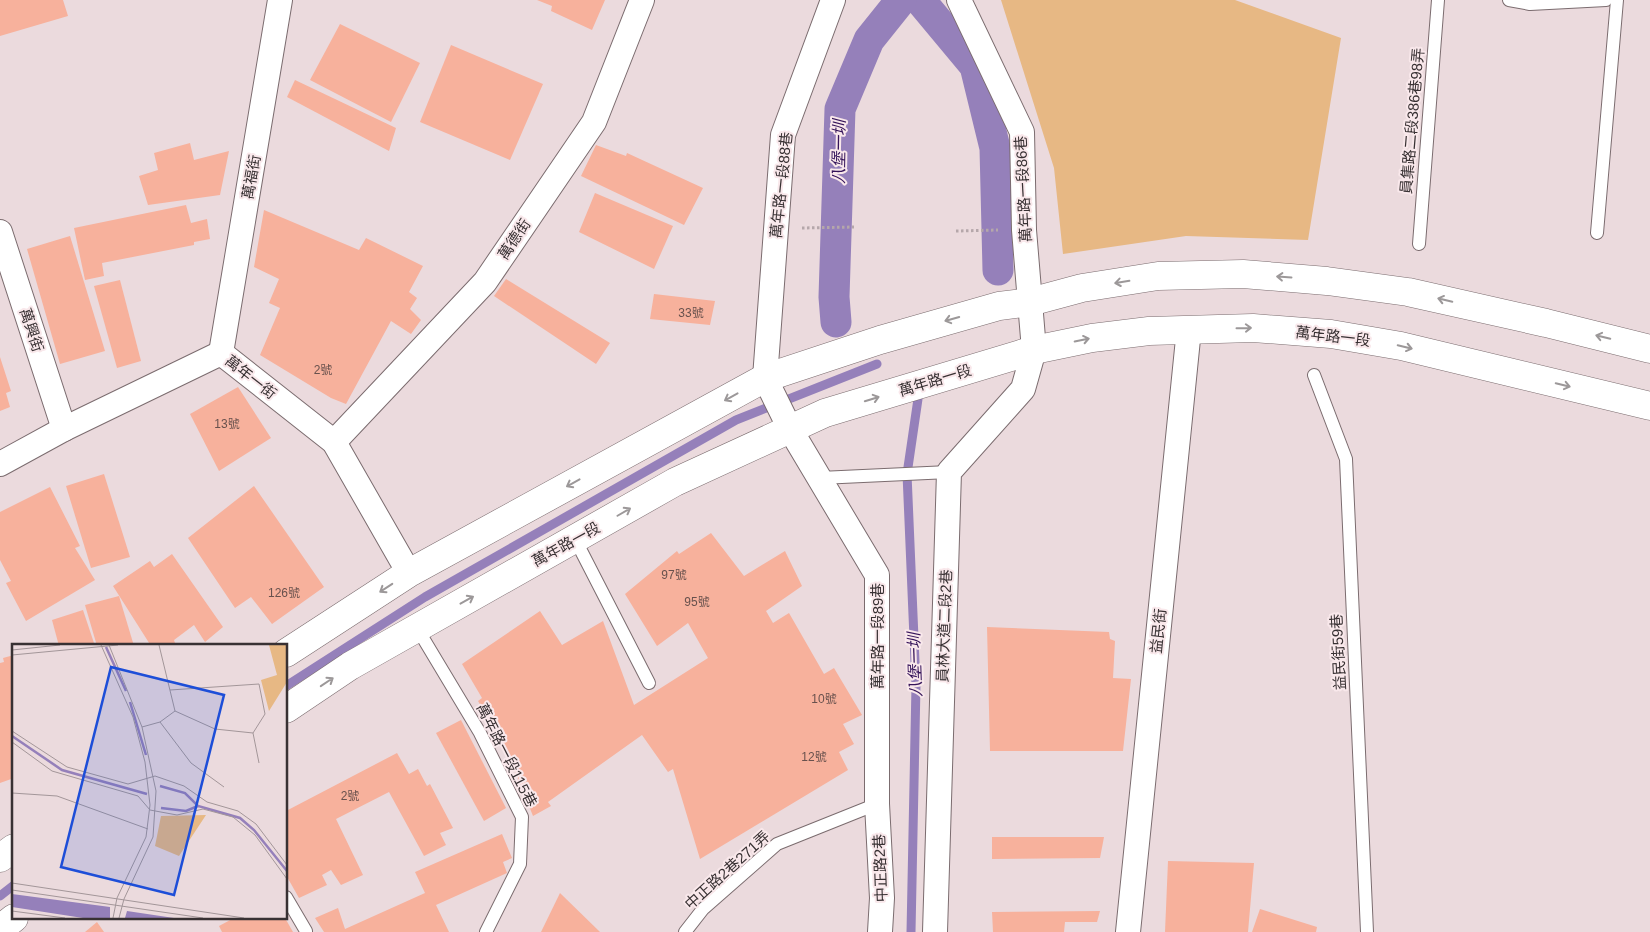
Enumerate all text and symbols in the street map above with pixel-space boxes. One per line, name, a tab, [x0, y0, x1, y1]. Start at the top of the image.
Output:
street label: 員集路二段386巷98弄	[1397, 47, 1427, 195]
water label: 八堡一圳	[830, 118, 848, 184]
street label: 萬年路一段88巷	[767, 131, 795, 239]
street label: 萬年路一段86巷	[1012, 135, 1034, 243]
street label: 萬福街	[239, 153, 263, 201]
street label: 萬德街	[494, 216, 534, 262]
one-way arrow	[1276, 273, 1292, 282]
one-way arrow	[1114, 277, 1130, 287]
one-way arrow	[1437, 295, 1453, 304]
street label: 萬興街	[17, 306, 47, 354]
house number: 33號	[678, 306, 704, 320]
one-way arrow	[945, 315, 961, 325]
one-way arrow	[1236, 323, 1252, 333]
street label: 萬年路一段	[1295, 323, 1371, 349]
one-way arrow	[1595, 332, 1611, 341]
one-way arrow	[1074, 335, 1090, 344]
one-way arrow	[1397, 343, 1413, 352]
street label: 萬年一街	[222, 352, 280, 402]
street label: 萬年路一段	[897, 361, 973, 399]
house number: 2號	[314, 363, 332, 377]
one-way arrow	[1554, 381, 1570, 390]
one-way arrow	[724, 392, 739, 402]
one-way arrow	[863, 394, 879, 404]
house number: 13號	[214, 417, 240, 431]
one-way arrow	[566, 478, 581, 488]
one-way arrow	[616, 506, 631, 516]
street label: 萬年路一段	[529, 518, 603, 570]
house number: 97號	[661, 568, 687, 582]
street label: 員林大道二段2巷	[934, 569, 954, 683]
one-way arrow	[379, 583, 393, 593]
street label: 萬年路一段89巷	[869, 583, 886, 689]
house number: 126號	[268, 586, 300, 600]
one-way arrow	[460, 595, 475, 605]
house number: 95號	[684, 595, 710, 609]
street label: 益民街	[1147, 608, 1169, 654]
street label: 益民街59巷	[1328, 613, 1348, 691]
water label: 八堡一圳	[905, 631, 925, 697]
inset map	[12, 644, 288, 920]
one-way arrow	[319, 676, 333, 686]
house number: 10號	[811, 692, 837, 706]
street label: 萬年路一段115巷	[474, 700, 540, 810]
house number: 12號	[801, 750, 827, 764]
house number: 2號	[341, 789, 359, 803]
street label: 中正路2巷271弄	[681, 827, 773, 913]
street label: 中正路2巷	[870, 834, 890, 902]

